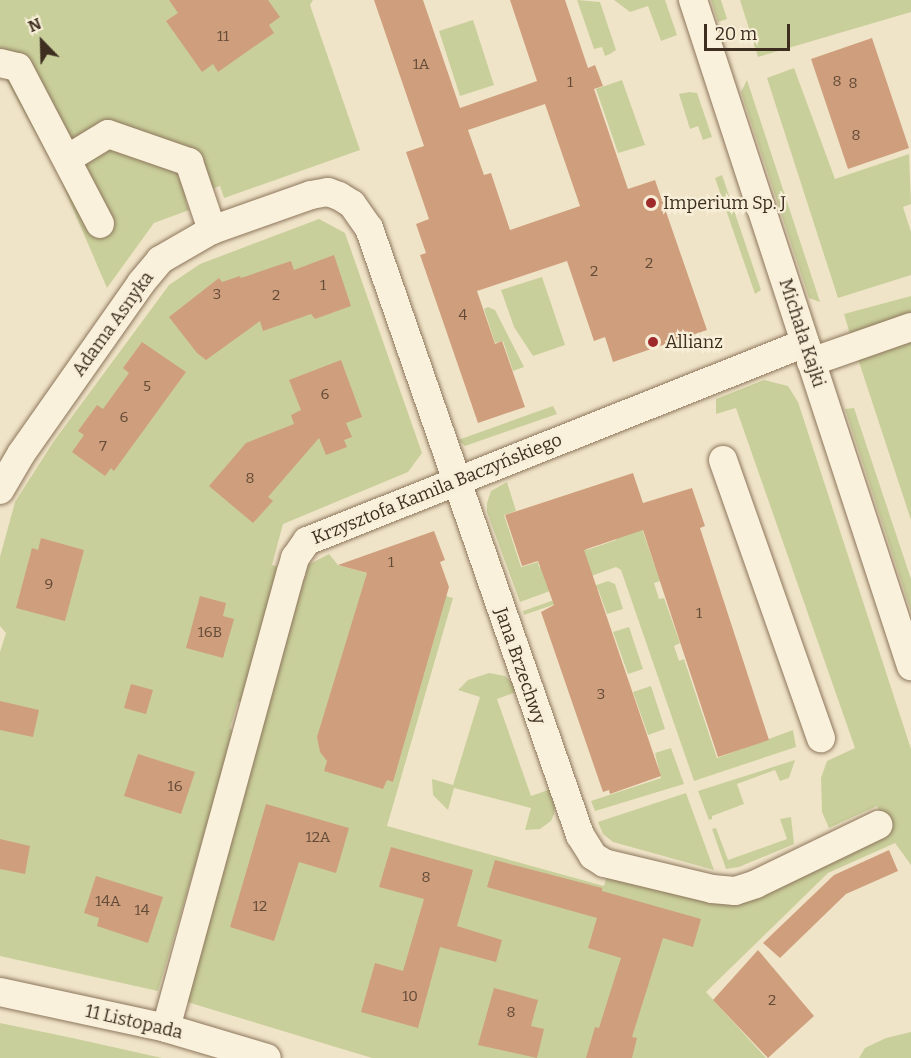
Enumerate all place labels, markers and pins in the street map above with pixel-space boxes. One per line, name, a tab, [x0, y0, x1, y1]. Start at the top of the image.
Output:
place label: Imperium Sp. J	[663, 192, 786, 214]
marker: Imperium Sp. J	[644, 196, 658, 210]
place label: Allianz	[665, 331, 723, 353]
marker: Allianz	[646, 335, 660, 349]

